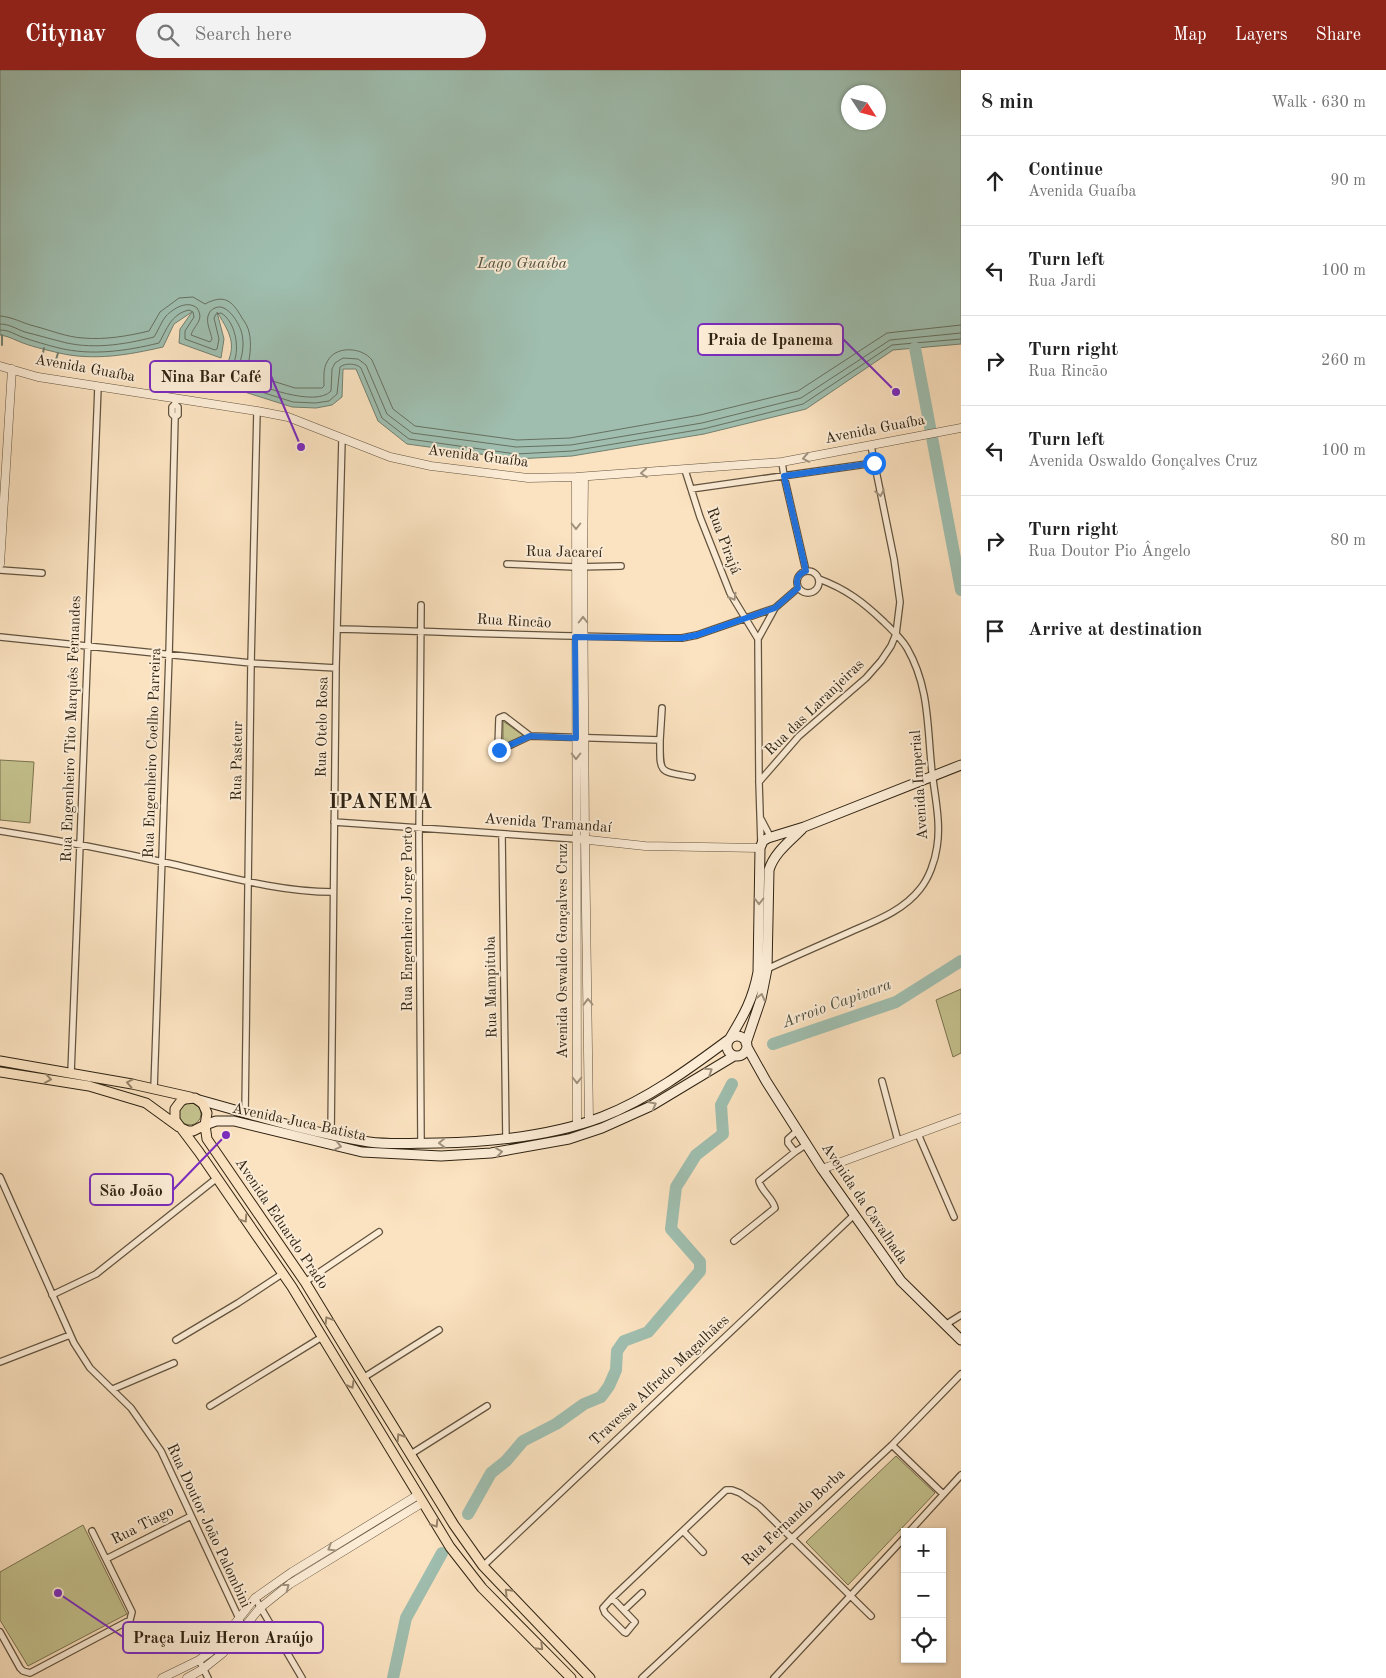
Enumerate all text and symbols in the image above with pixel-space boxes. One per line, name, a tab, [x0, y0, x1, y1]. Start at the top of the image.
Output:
search box	[136, 13, 486, 58]
icon: search	[154, 21, 182, 49]
text: Citynav	[25, 23, 106, 47]
text: Search here	[194, 26, 292, 45]
text: Map	[1173, 26, 1207, 44]
text: Layers	[1235, 26, 1287, 44]
text: Share	[1315, 26, 1361, 44]
north arrow	[841, 85, 886, 130]
text: 8 min	[981, 92, 1034, 113]
text: Walk · 630 m	[1271, 95, 1366, 111]
text: Continue	[1028, 161, 1103, 180]
icon: ahead	[981, 167, 1009, 195]
text: 90 m	[1330, 173, 1366, 189]
text: Avenida Guaíba	[1028, 184, 1136, 200]
text: Turn left	[1028, 251, 1105, 270]
water label: Lago Guaíba	[476, 256, 568, 272]
icon: left	[981, 257, 1009, 285]
text: 100 m	[1321, 263, 1366, 279]
text: Rua Jardi	[1028, 274, 1096, 290]
callout: Praia de Ipanema	[698, 324, 843, 355]
text: Praia de Ipanema	[707, 333, 833, 349]
text: Turn right	[1028, 341, 1118, 360]
icon: right	[981, 347, 1009, 375]
street label: Avenida Guaíba	[34, 353, 137, 385]
text: 260 m	[1321, 353, 1366, 369]
callout: Nina Bar Café	[150, 361, 271, 392]
text: Rua Rincão	[1028, 364, 1108, 380]
text: Nina Bar Café	[160, 370, 262, 386]
street label: Avenida Guaíba	[824, 413, 927, 447]
text: Turn left	[1028, 431, 1105, 450]
icon: left	[981, 437, 1009, 465]
street label: Avenida Guaíba	[427, 443, 530, 471]
text: 100 m	[1321, 443, 1366, 459]
one-way arrow	[801, 452, 810, 463]
route start	[863, 452, 886, 475]
text: Avenida Oswaldo Gonçalves Cruz	[1028, 454, 1258, 470]
one-way arrow	[640, 467, 648, 478]
one-way arrow	[875, 489, 885, 498]
street label: Rua Pirajá	[703, 505, 743, 577]
text: Turn right	[1028, 521, 1118, 540]
one-way arrow	[571, 522, 581, 530]
icon: right	[981, 527, 1009, 555]
text: 80 m	[1330, 533, 1366, 549]
text: Rua Doutor Pio Ângelo	[1028, 544, 1191, 560]
street label: Rua Jacareí	[525, 545, 604, 561]
one-way arrow	[727, 592, 737, 601]
street label: Rua Engenheiro Tito Marquês Fernandes	[60, 595, 84, 863]
street label: Rua Rincão	[476, 613, 552, 631]
one-way arrow	[578, 616, 588, 624]
icon: arrive	[981, 617, 1009, 645]
text: Arrive at destination	[1028, 621, 1202, 640]
street label: Rua Engenheiro Coelho Parreira	[142, 647, 164, 859]
street label: Rua das Laranjeiras	[763, 657, 867, 759]
street label: Rua Otelo Rosa	[315, 676, 331, 778]
street label: Rua Pasteur	[230, 721, 246, 801]
street label: Avenida Imperial	[909, 729, 931, 841]
route end	[488, 739, 511, 762]
one-way arrow	[571, 752, 581, 760]
district label: IPANEMA	[329, 793, 433, 813]
street label: Avenida Tramandaí	[484, 812, 613, 836]
street label: Rua Engenheiro Jorge Porto	[401, 826, 416, 1012]
street label: Avenida Oswaldo Gonçalves Cruz	[556, 843, 571, 1059]
one-way arrow	[754, 898, 764, 905]
street label: Rua Mampituba	[484, 935, 500, 1038]
water label: Arroio Capivara	[779, 977, 894, 1032]
one-way arrow	[755, 992, 766, 1001]
one-way arrow	[582, 998, 593, 1006]
one-way arrow	[704, 1068, 713, 1078]
one-way arrow	[44, 1074, 52, 1084]
one-way arrow	[572, 1076, 582, 1084]
one-way arrow	[126, 1079, 135, 1089]
street label: Avenida Juca Batista	[231, 1101, 368, 1145]
one-way arrow	[648, 1101, 657, 1111]
one-way arrow	[437, 1138, 445, 1148]
one-way arrow	[333, 1140, 342, 1151]
street label: Avenida da Cavalhada	[818, 1141, 910, 1268]
one-way arrow	[495, 1147, 503, 1158]
street label: Avenida Eduardo Prado	[232, 1156, 330, 1292]
callout: São João	[90, 1174, 173, 1205]
text: São João	[99, 1184, 163, 1200]
one-way arrow	[238, 1213, 247, 1222]
street label: Travessa Alfredo Magalhães	[588, 1313, 732, 1449]
one-way arrow	[324, 1316, 334, 1325]
one-way arrow	[345, 1379, 355, 1388]
one-way arrow	[396, 1433, 406, 1442]
street label: Rua Doutor João Palombini	[163, 1442, 253, 1610]
street label: Rua Fernando Borba	[740, 1466, 849, 1569]
street label: Rua Tiago	[109, 1504, 177, 1548]
one-way arrow	[429, 1518, 439, 1527]
map controls	[901, 1528, 946, 1663]
button: +	[901, 1528, 946, 1573]
one-way arrow	[328, 1541, 337, 1551]
button: −	[901, 1573, 946, 1618]
one-way arrow	[280, 1585, 289, 1593]
one-way arrow	[505, 1589, 514, 1598]
button: locate	[901, 1618, 946, 1663]
callout: Praça Luiz Heron Araújo	[123, 1622, 323, 1653]
text: Praça Luiz Heron Araújo	[133, 1631, 313, 1647]
one-way arrow	[534, 1641, 543, 1650]

